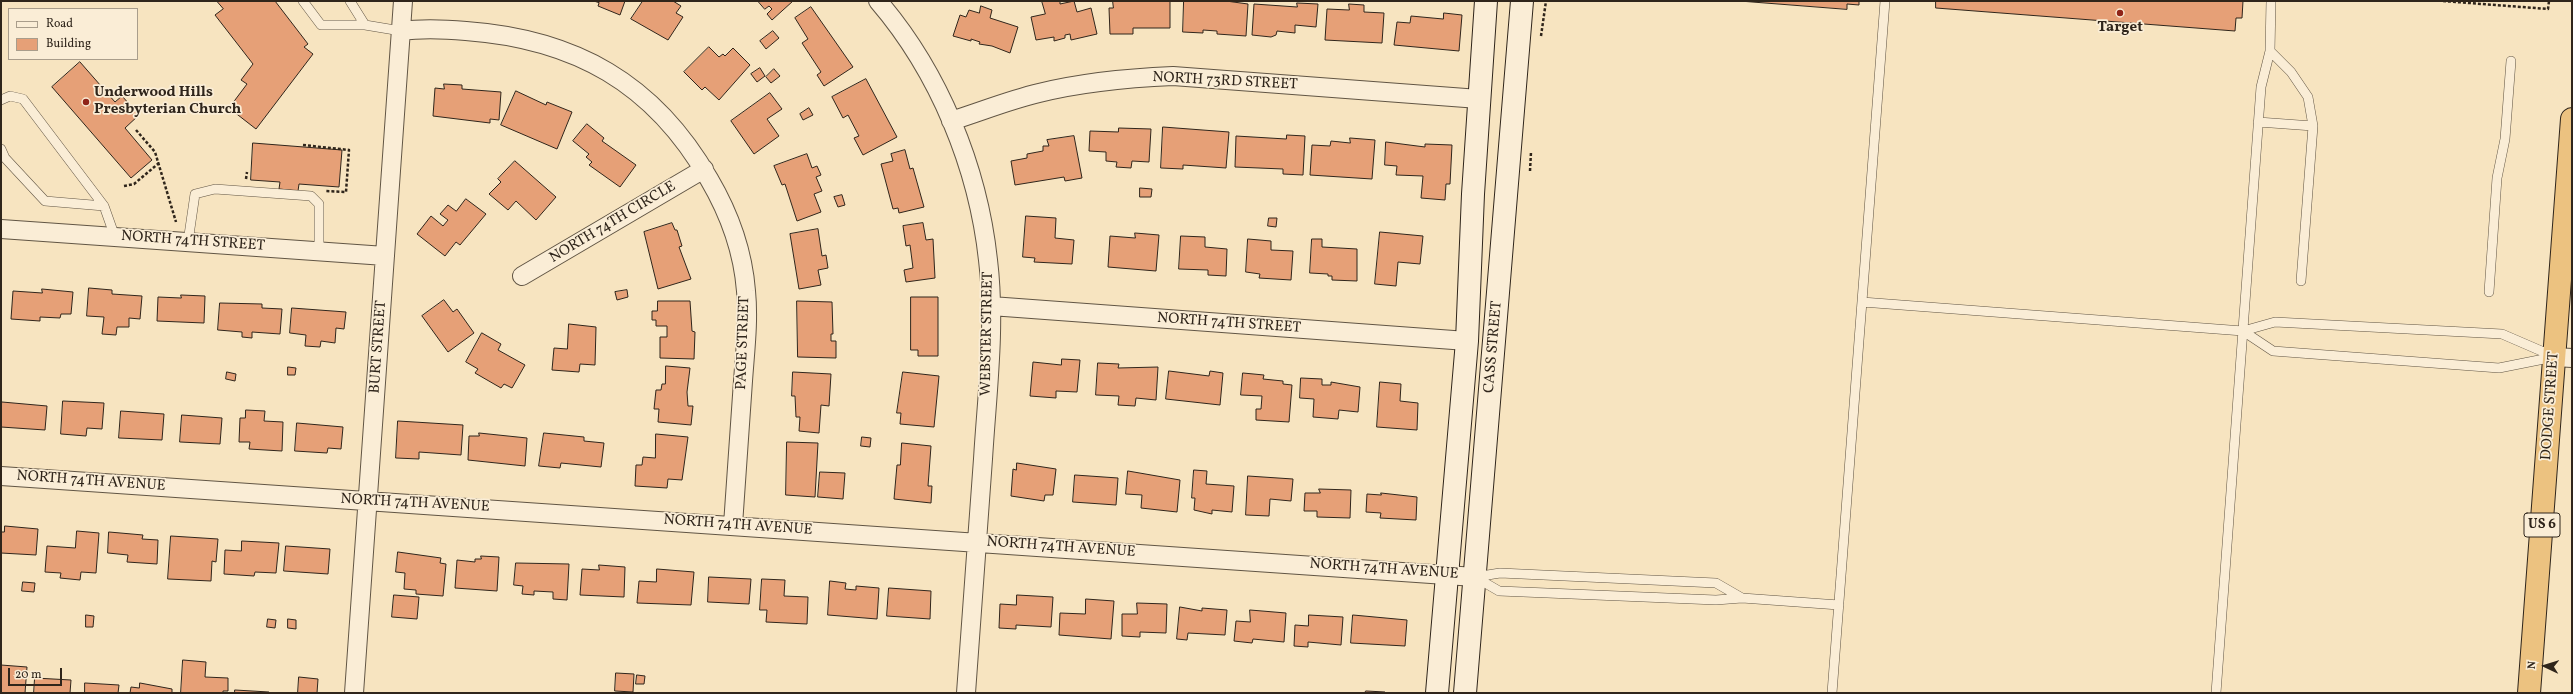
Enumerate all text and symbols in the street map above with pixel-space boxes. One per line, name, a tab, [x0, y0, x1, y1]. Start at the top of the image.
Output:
legend	[8, 8, 138, 60]
marker: Target	[2115, 8, 2125, 18]
text: Road	[46, 16, 73, 32]
place label: Target	[2097, 19, 2143, 37]
text: Building	[46, 36, 91, 52]
street label: NORTH 73RD STREET	[1152, 69, 1298, 95]
place label: Underwood Hills Presbyterian Church	[94, 84, 241, 119]
marker: Underwood Hills Presbyterian Church	[81, 97, 91, 107]
street label: NORTH 74TH CIRCLE	[547, 178, 679, 268]
street label: NORTH 74TH STREET	[120, 228, 266, 256]
street label: WEBSTER STREET	[978, 272, 998, 396]
street label: PAGE STREET	[733, 296, 755, 390]
street label: BURT STREET	[367, 300, 391, 394]
street label: CASS STREET	[1481, 300, 1507, 394]
street label: NORTH 74TH STREET	[1156, 310, 1302, 338]
street label: DODGE STREET	[2538, 351, 2564, 461]
street label: NORTH 74TH AVENUE	[16, 468, 166, 496]
street label: NORTH 74TH AVENUE	[340, 491, 490, 517]
street label: NORTH 74TH AVENUE	[663, 512, 813, 540]
road number: US 6	[2524, 513, 2560, 537]
street label: NORTH 74TH AVENUE	[986, 534, 1136, 562]
street label: NORTH 74TH AVENUE	[1309, 556, 1459, 584]
north arrow	[2525, 646, 2565, 686]
scale bar	[10, 660, 64, 686]
text: N	[2525, 661, 2540, 670]
text: 20 m	[15, 667, 42, 683]

